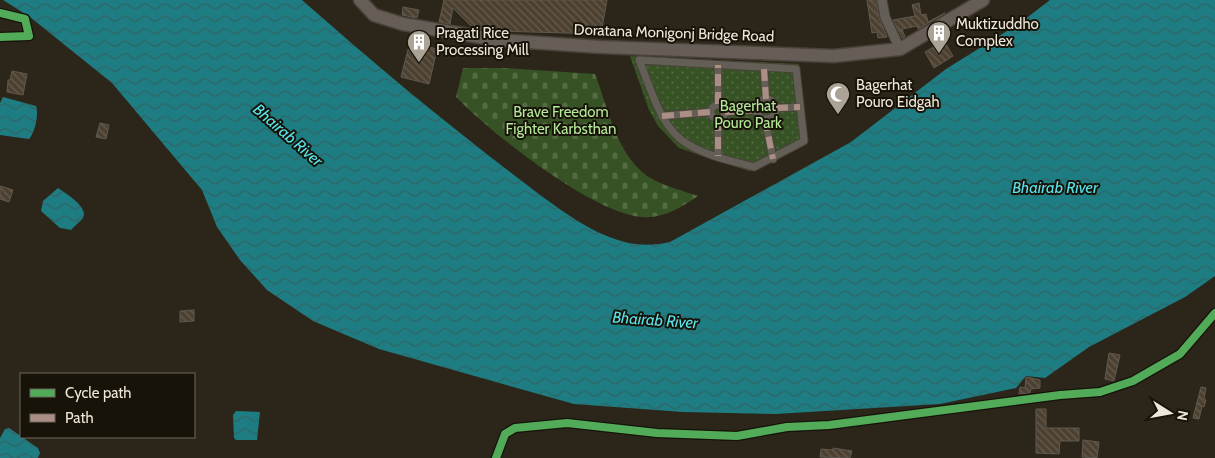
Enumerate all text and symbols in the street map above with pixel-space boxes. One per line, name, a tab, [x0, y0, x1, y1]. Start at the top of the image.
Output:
place label: Muktizuddho Complex	[956, 15, 1039, 50]
building icon: Muktizuddho Complex	[926, 20, 952, 54]
street label: Doratana Monigonj Bridge Road	[573, 21, 775, 45]
place label: Pragati Rice Processing Mill	[436, 24, 529, 59]
building icon: Pragati Rice Processing Mill	[406, 29, 432, 63]
place label: Bagerhat Pouro Eidgah	[856, 76, 940, 111]
mosque icon: Bagerhat Pouro Eidgah	[825, 81, 851, 115]
park label: Bagerhat Pouro Park	[714, 97, 782, 132]
water label: Bhairab River	[249, 100, 327, 171]
park label: Brave Freedom Fighter Karbsthan	[506, 103, 616, 138]
water label: Bhairab River	[1012, 178, 1099, 197]
water label: Bhairab River	[612, 308, 699, 333]
legend	[20, 373, 195, 438]
text: Cycle path	[65, 384, 131, 402]
north arrow	[1145, 388, 1195, 438]
text: Path	[65, 409, 94, 427]
text: N	[1173, 409, 1193, 422]

